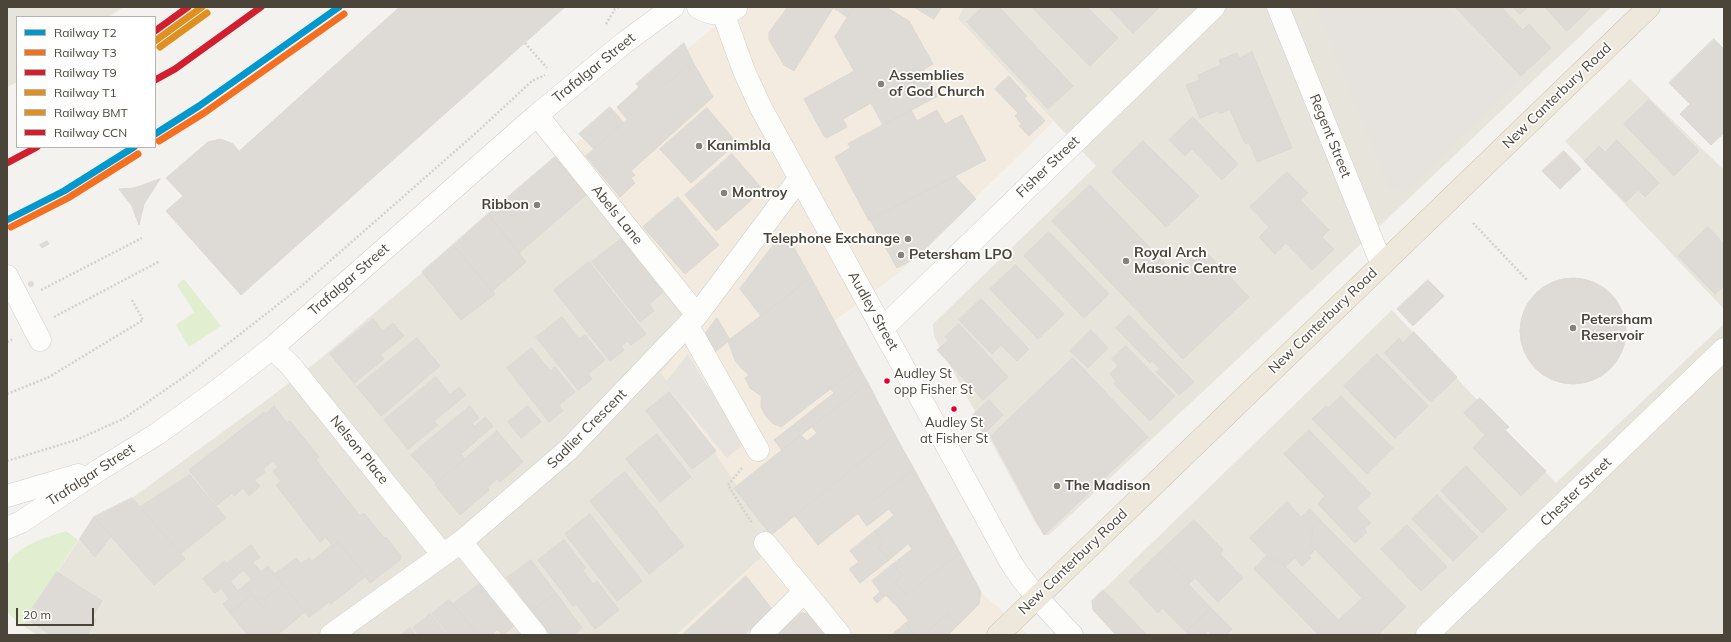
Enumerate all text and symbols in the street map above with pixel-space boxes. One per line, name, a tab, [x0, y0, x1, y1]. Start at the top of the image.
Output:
legend	[16, 16, 156, 148]
text: Railway T2	[54, 25, 117, 40]
street label: Trafalgar Street	[549, 30, 639, 106]
street label: New Canterbury Road	[1499, 40, 1615, 152]
text: Railway T3	[54, 45, 117, 60]
text: Railway T9	[54, 65, 117, 80]
place label: Assemblies of God Church	[889, 68, 985, 100]
marker: Assemblies of God Church	[876, 79, 886, 89]
text: Railway T1	[54, 85, 117, 100]
street label: Regent Street	[1306, 92, 1354, 180]
text: Railway BMT	[54, 105, 128, 120]
text: Railway CCN	[54, 125, 127, 140]
street label: Fisher Street	[1013, 133, 1083, 201]
place label: Kanimbla	[707, 138, 771, 154]
marker: Kanimbla	[694, 141, 704, 151]
street label: Abels Lane	[588, 182, 646, 248]
place label: Montroy	[732, 185, 787, 201]
marker: Montroy	[719, 188, 729, 198]
place label: Ribbon	[481, 197, 529, 213]
marker: Ribbon	[532, 200, 542, 210]
place label: Telephone Exchange	[763, 231, 900, 247]
marker: Telephone Exchange	[903, 234, 913, 244]
street label: Trafalgar Street	[305, 240, 393, 320]
place label: Royal Arch Masonic Centre	[1134, 245, 1237, 278]
place label: Petersham LPO	[909, 247, 1013, 263]
marker: Petersham LPO	[896, 250, 906, 260]
marker: Royal Arch Masonic Centre	[1121, 256, 1131, 266]
street label: New Canterbury Road	[1265, 265, 1381, 377]
street label: Audley Street	[844, 269, 902, 353]
place label: Petersham Reservoir	[1581, 312, 1653, 344]
marker: Petersham Reservoir	[1568, 323, 1578, 333]
place label: Audley St opp Fisher St	[894, 366, 973, 397]
marker: Audley St opp Fisher St	[882, 376, 892, 386]
street label: Sadlier Crescent	[544, 386, 630, 472]
marker: Audley St at Fisher St	[949, 404, 959, 414]
street label: Nelson Place	[326, 412, 392, 488]
place label: Audley St at Fisher St	[920, 415, 988, 446]
street label: Trafalgar Street	[44, 440, 138, 510]
street label: Chester Street	[1537, 454, 1615, 530]
place label: The Madison	[1065, 478, 1151, 494]
marker: The Madison	[1052, 481, 1062, 491]
street label: New Canterbury Road	[1015, 506, 1131, 618]
scale bar	[18, 600, 96, 626]
text: 20 m	[23, 607, 51, 622]

